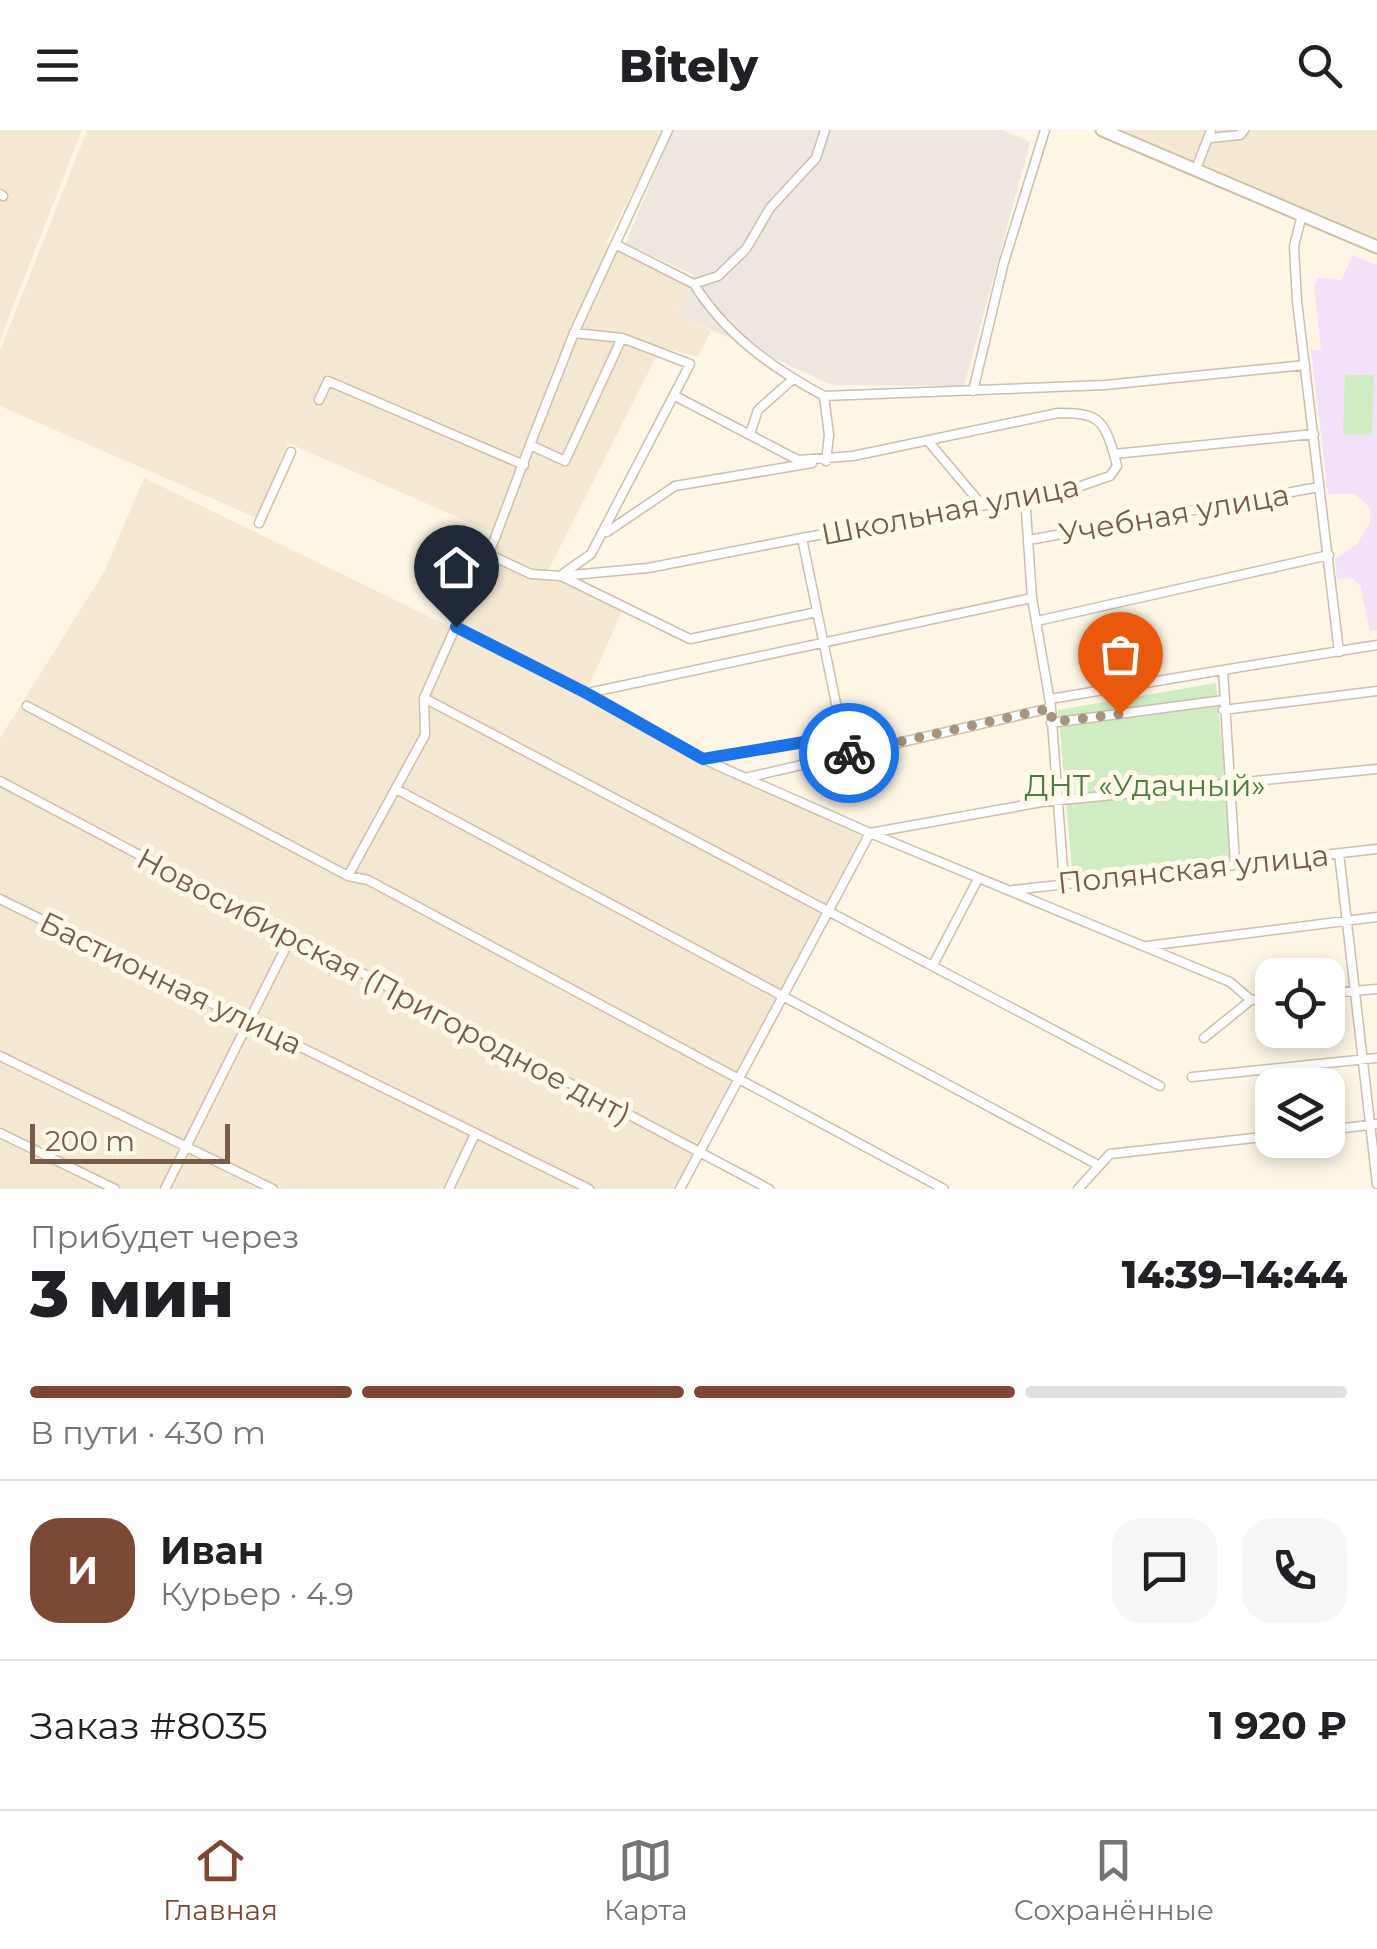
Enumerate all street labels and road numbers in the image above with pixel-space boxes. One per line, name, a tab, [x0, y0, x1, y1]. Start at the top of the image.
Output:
street label: Школьная улица	[818, 467, 1082, 553]
street label: Учебная улица	[1056, 476, 1292, 552]
street label: Полянская улица	[1056, 836, 1330, 902]
street label: Новосибирская (Пригородное днт)	[131, 840, 637, 1132]
street label: Бастионная улица	[34, 903, 308, 1063]

